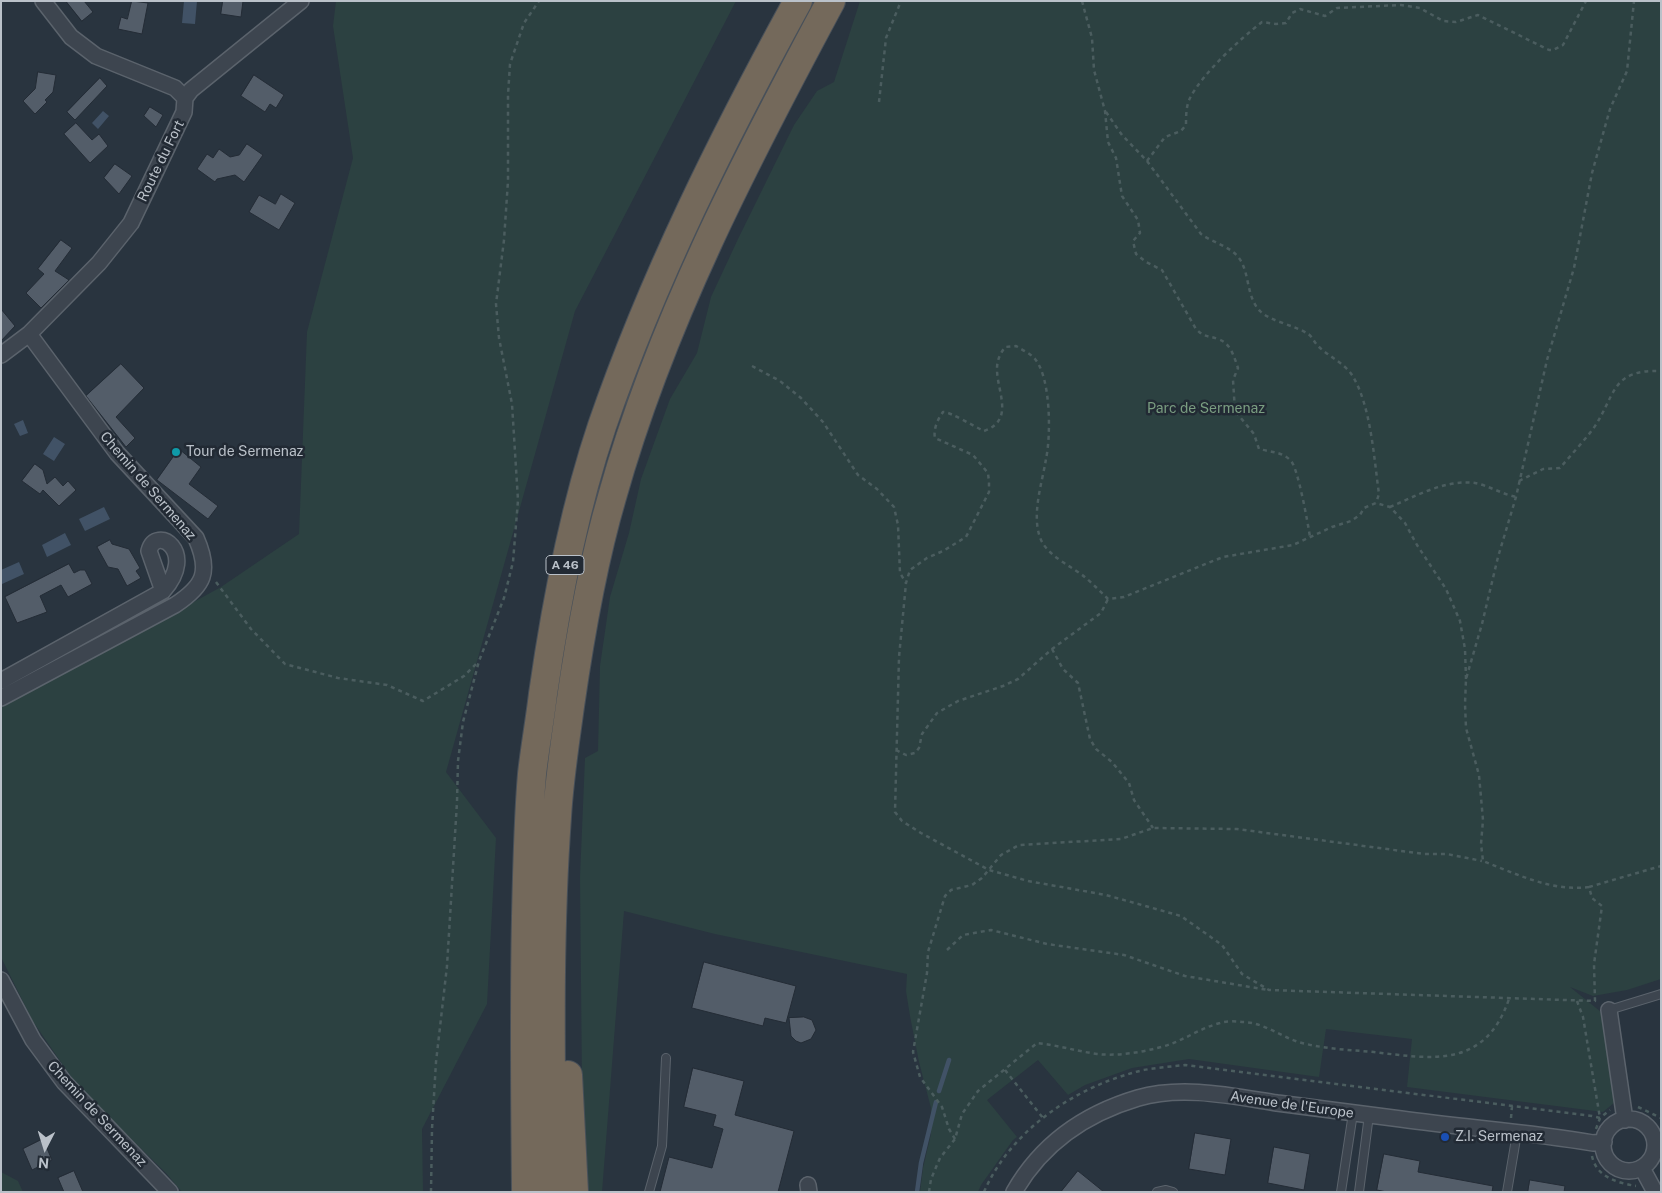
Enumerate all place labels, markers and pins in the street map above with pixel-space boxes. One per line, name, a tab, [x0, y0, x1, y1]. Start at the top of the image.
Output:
place label: Tour de Sermenaz	[186, 444, 303, 460]
marker: Tour de Sermenaz	[170, 446, 182, 458]
place label: Z.I. Sermenaz	[1455, 1129, 1543, 1145]
marker: Z.I. Sermenaz	[1439, 1131, 1451, 1143]

